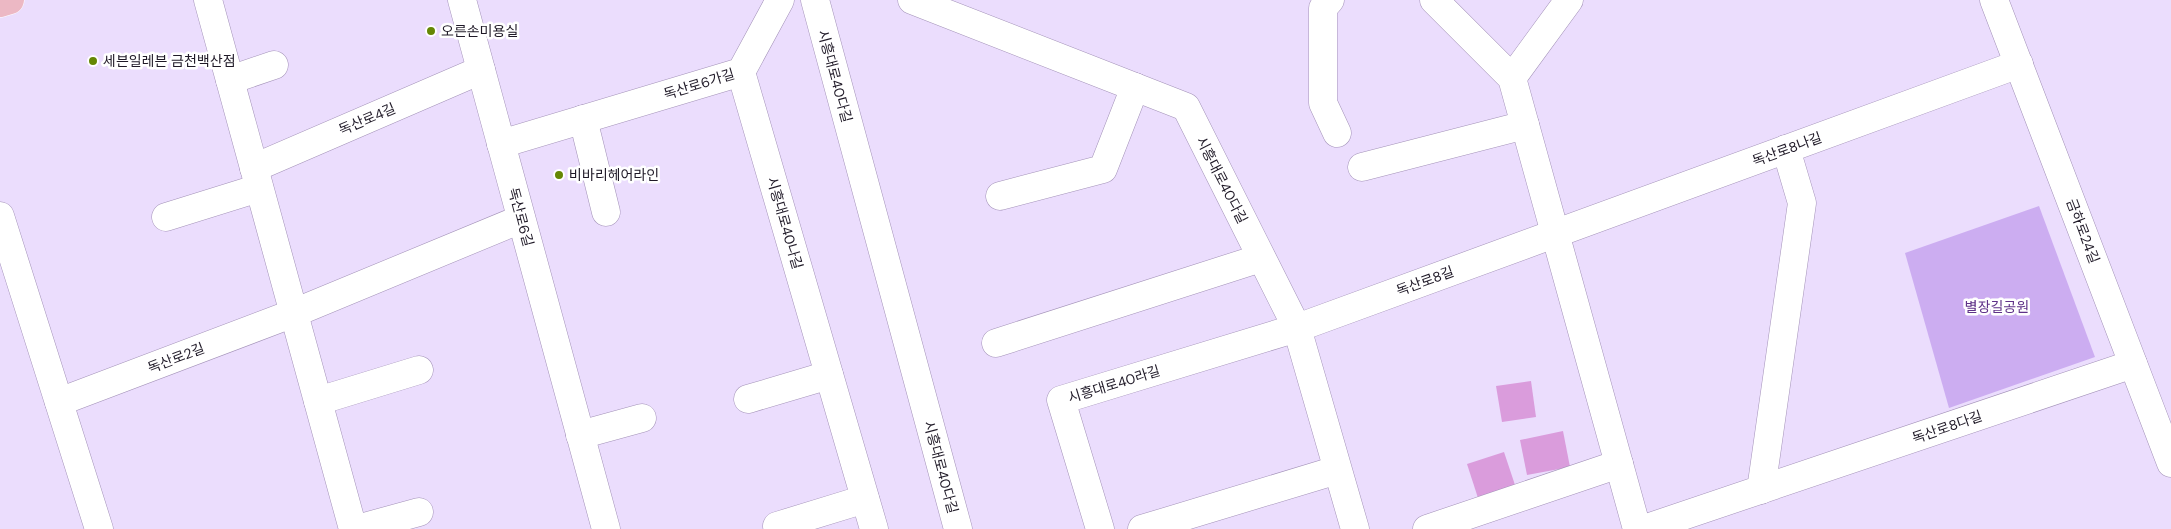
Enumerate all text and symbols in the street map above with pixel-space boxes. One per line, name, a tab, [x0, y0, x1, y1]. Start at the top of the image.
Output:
place label: 오른손미용실	[441, 22, 518, 40]
marker: 오른손미용실	[425, 25, 437, 37]
street label: 시흥대로40다길	[814, 28, 856, 124]
place label: 세븐일레븐 금천백산점	[103, 52, 236, 70]
marker: 세븐일레븐 금천백산점	[87, 55, 99, 67]
street label: 독산로6가길	[661, 65, 737, 103]
street label: 독산로4길	[336, 99, 398, 139]
street label: 독산로8나길	[1750, 128, 1824, 170]
street label: 시흥대로40다길	[1192, 133, 1252, 227]
place label: 비바리헤어라인	[569, 166, 659, 184]
marker: 비바리헤어라인	[553, 169, 565, 181]
street label: 시흥대로40나길	[763, 175, 807, 271]
street label: 독산로6길	[505, 186, 537, 248]
street label: 금하로24길	[2062, 196, 2104, 266]
street label: 독산로8길	[1394, 262, 1456, 300]
park label: 별장길공원	[1965, 298, 2029, 316]
street label: 독산로2길	[145, 339, 207, 377]
street label: 시흥대로40라길	[1066, 361, 1162, 407]
street label: 독산로8다길	[1910, 407, 1984, 447]
street label: 시흥대로40다길	[920, 419, 962, 515]

